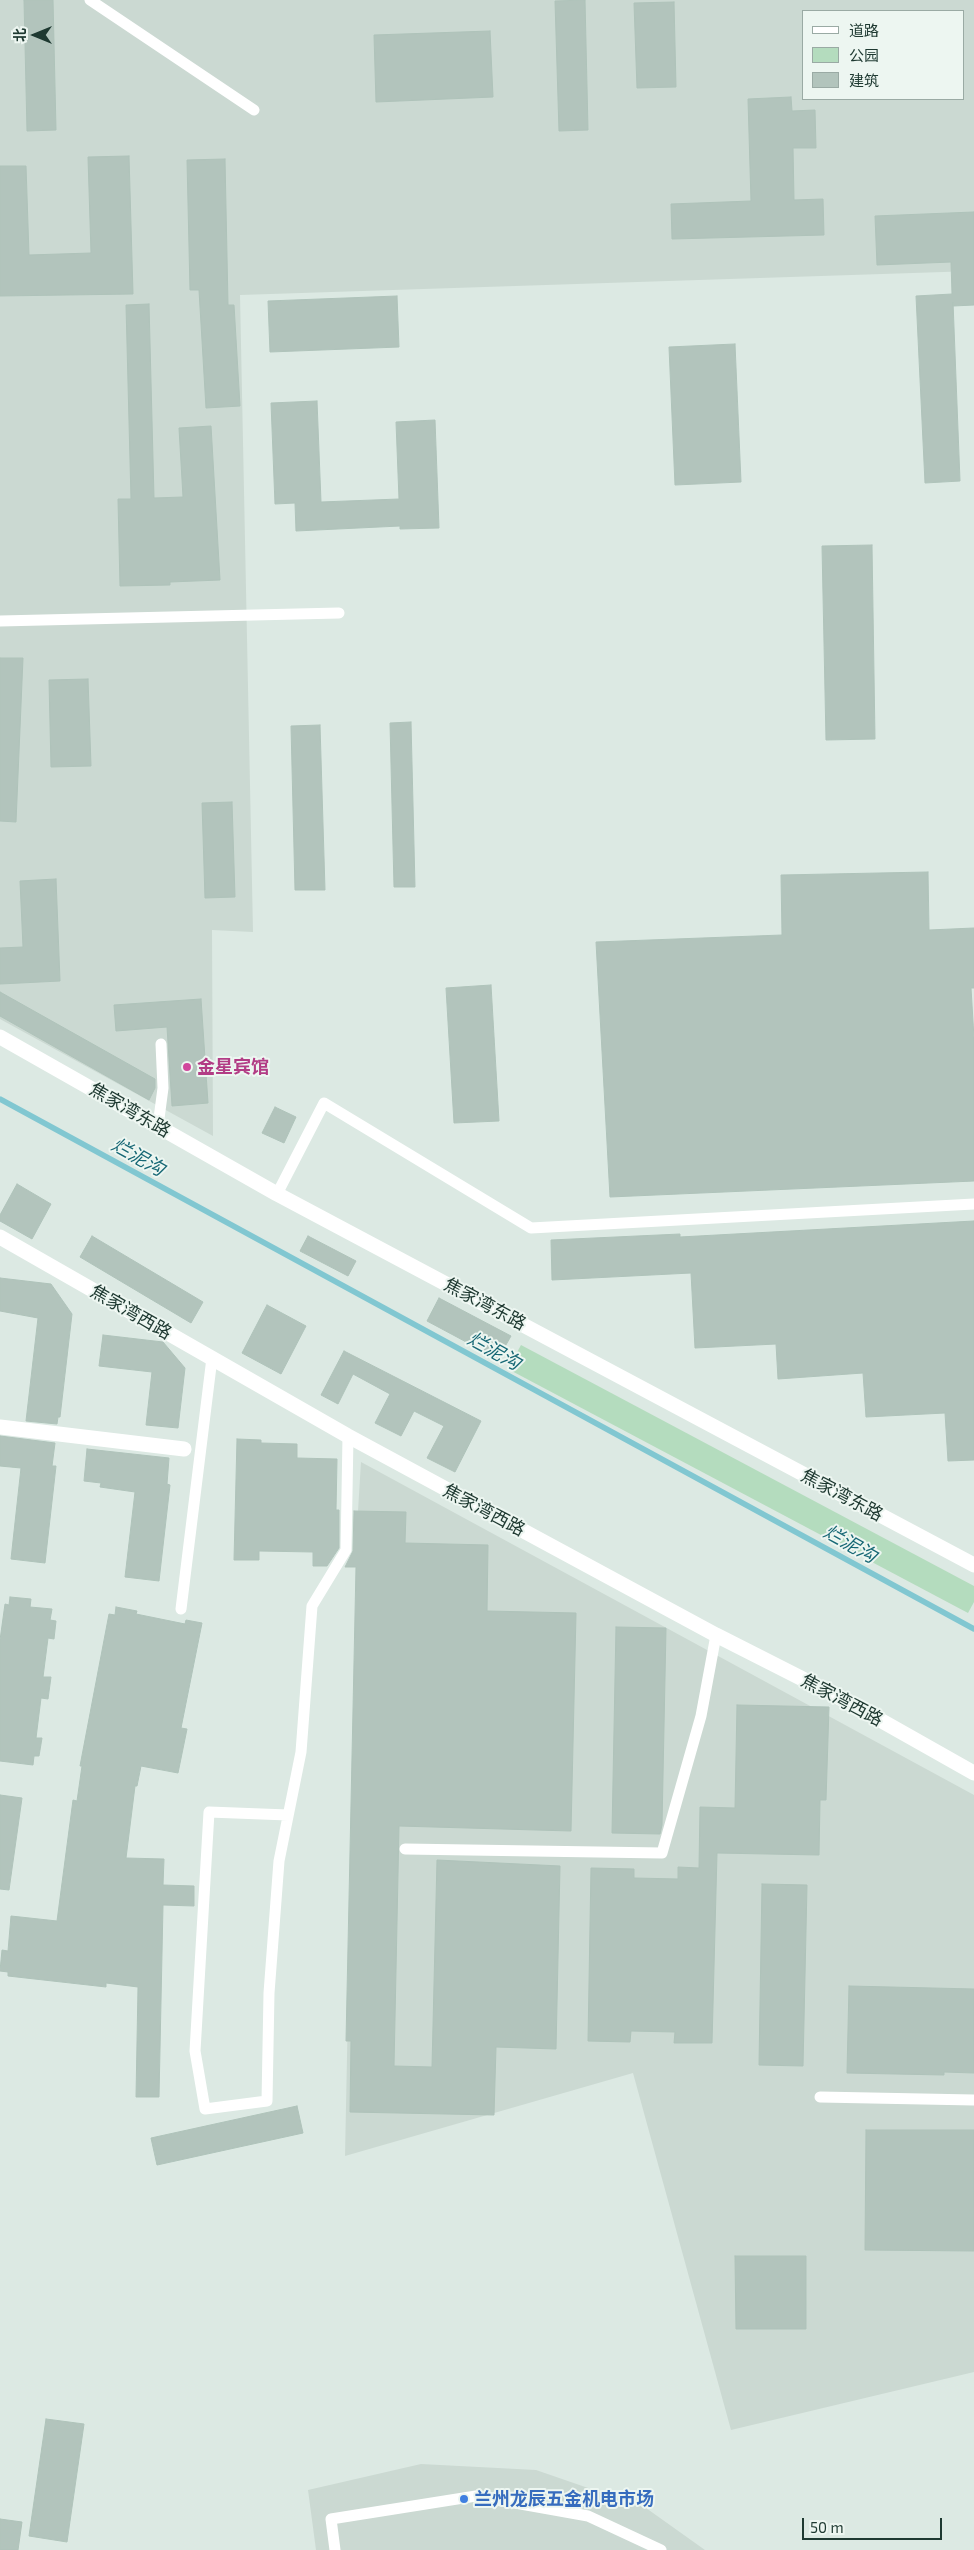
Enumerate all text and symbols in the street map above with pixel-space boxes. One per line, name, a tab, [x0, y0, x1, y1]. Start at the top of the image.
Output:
north arrow	[10, 10, 60, 60]
legend	[802, 10, 964, 100]
text: 道路	[849, 21, 879, 39]
text: 北	[11, 28, 28, 42]
text: 公园	[849, 46, 879, 64]
text: 建筑	[849, 71, 879, 89]
place label: 金星宾馆	[197, 1056, 269, 1078]
marker: 金星宾馆	[181, 1061, 193, 1073]
street label: 焦家湾东路	[86, 1078, 174, 1142]
water label: 烂泥沟	[108, 1133, 168, 1181]
street label: 焦家湾东路	[440, 1273, 530, 1335]
street label: 焦家湾西路	[87, 1280, 175, 1344]
water label: 烂泥沟	[464, 1327, 524, 1375]
street label: 焦家湾东路	[797, 1464, 887, 1526]
street label: 焦家湾西路	[439, 1479, 529, 1541]
water label: 烂泥沟	[820, 1520, 880, 1568]
street label: 焦家湾西路	[797, 1669, 887, 1731]
place label: 兰州龙辰五金机电市场	[474, 2488, 654, 2510]
marker: 兰州龙辰五金机电市场	[458, 2493, 470, 2505]
scale bar	[804, 2508, 944, 2540]
text: 50 m	[810, 2518, 844, 2536]

